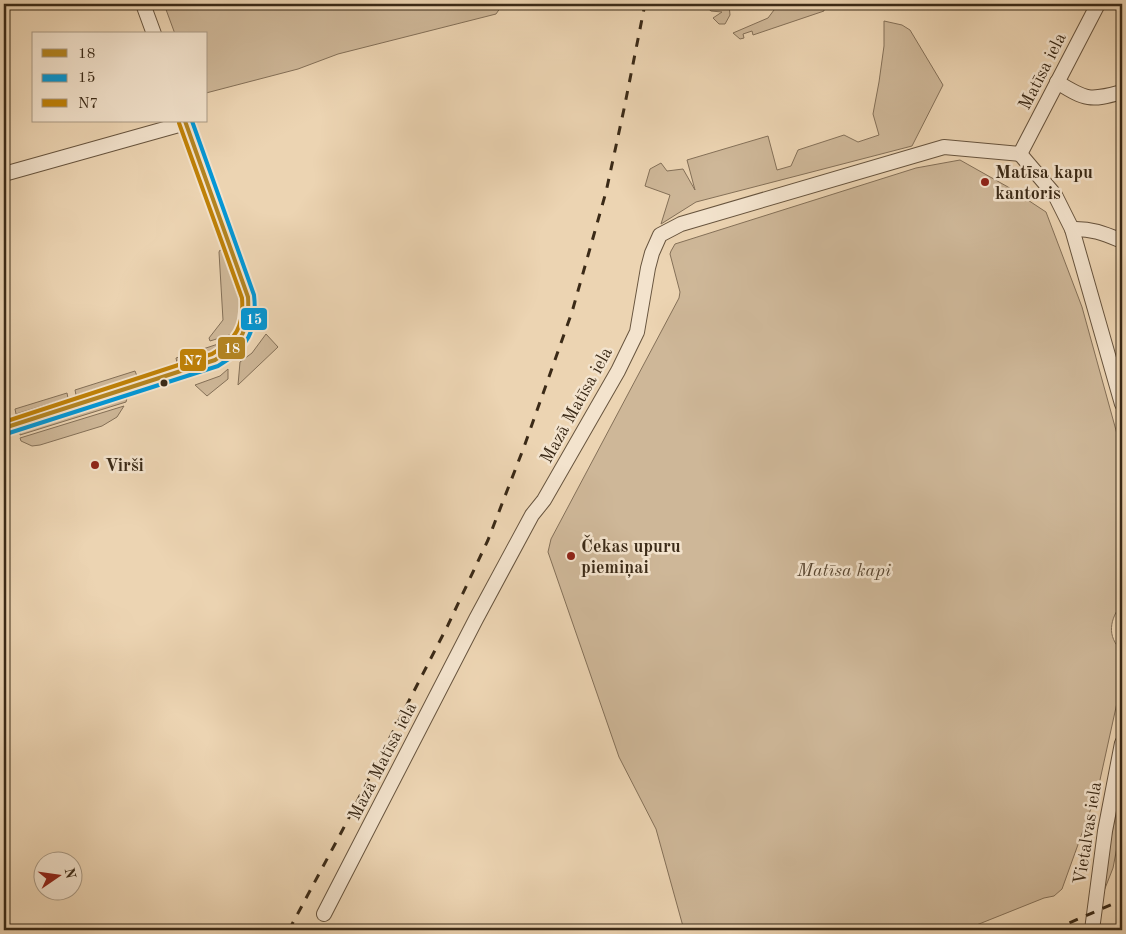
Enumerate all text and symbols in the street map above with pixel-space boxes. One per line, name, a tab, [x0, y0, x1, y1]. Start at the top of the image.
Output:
street label: Matīsa iela	[1016, 30, 1070, 113]
legend	[32, 32, 208, 122]
text: 18	[78, 47, 95, 62]
text: 15	[78, 71, 95, 86]
text: N7	[78, 97, 98, 112]
place label: Matīsa kapu kantoris	[995, 164, 1093, 203]
marker: Matīsa kapu kantoris	[979, 176, 991, 188]
line badge: 15	[240, 307, 268, 331]
text: 15	[246, 313, 262, 327]
line badge: 18	[217, 336, 246, 360]
text: 18	[224, 342, 240, 356]
street label: Mazā Matīsa iela	[538, 344, 616, 467]
line badge: N7	[179, 348, 207, 372]
text: N7	[184, 354, 202, 368]
unlabelled marker	[159, 378, 169, 388]
place label: Virši	[105, 457, 144, 475]
marker: Virši	[89, 459, 101, 471]
place label: Čekas upuru piemiņai	[581, 534, 681, 578]
marker: Čekas upuru piemiņai	[565, 550, 577, 562]
park label: Matīsa kapi	[796, 562, 891, 580]
street label: Mazā Matīsa iela	[345, 700, 420, 823]
street label: Vietalvas iela	[1071, 780, 1105, 886]
north arrow	[32, 852, 82, 902]
text: N	[62, 867, 78, 880]

